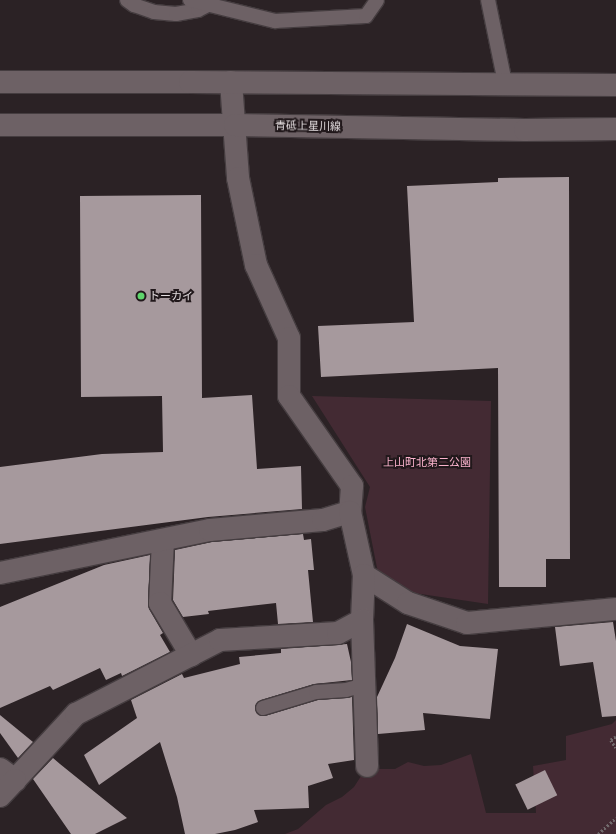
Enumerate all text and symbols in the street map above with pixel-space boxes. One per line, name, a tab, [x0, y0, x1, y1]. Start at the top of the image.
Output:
street label: 青砥上星川線	[275, 119, 341, 133]
place label: トーカイ	[149, 289, 193, 303]
marker: トーカイ	[136, 291, 146, 301]
park label: 上山町北第二公園	[383, 455, 471, 469]

